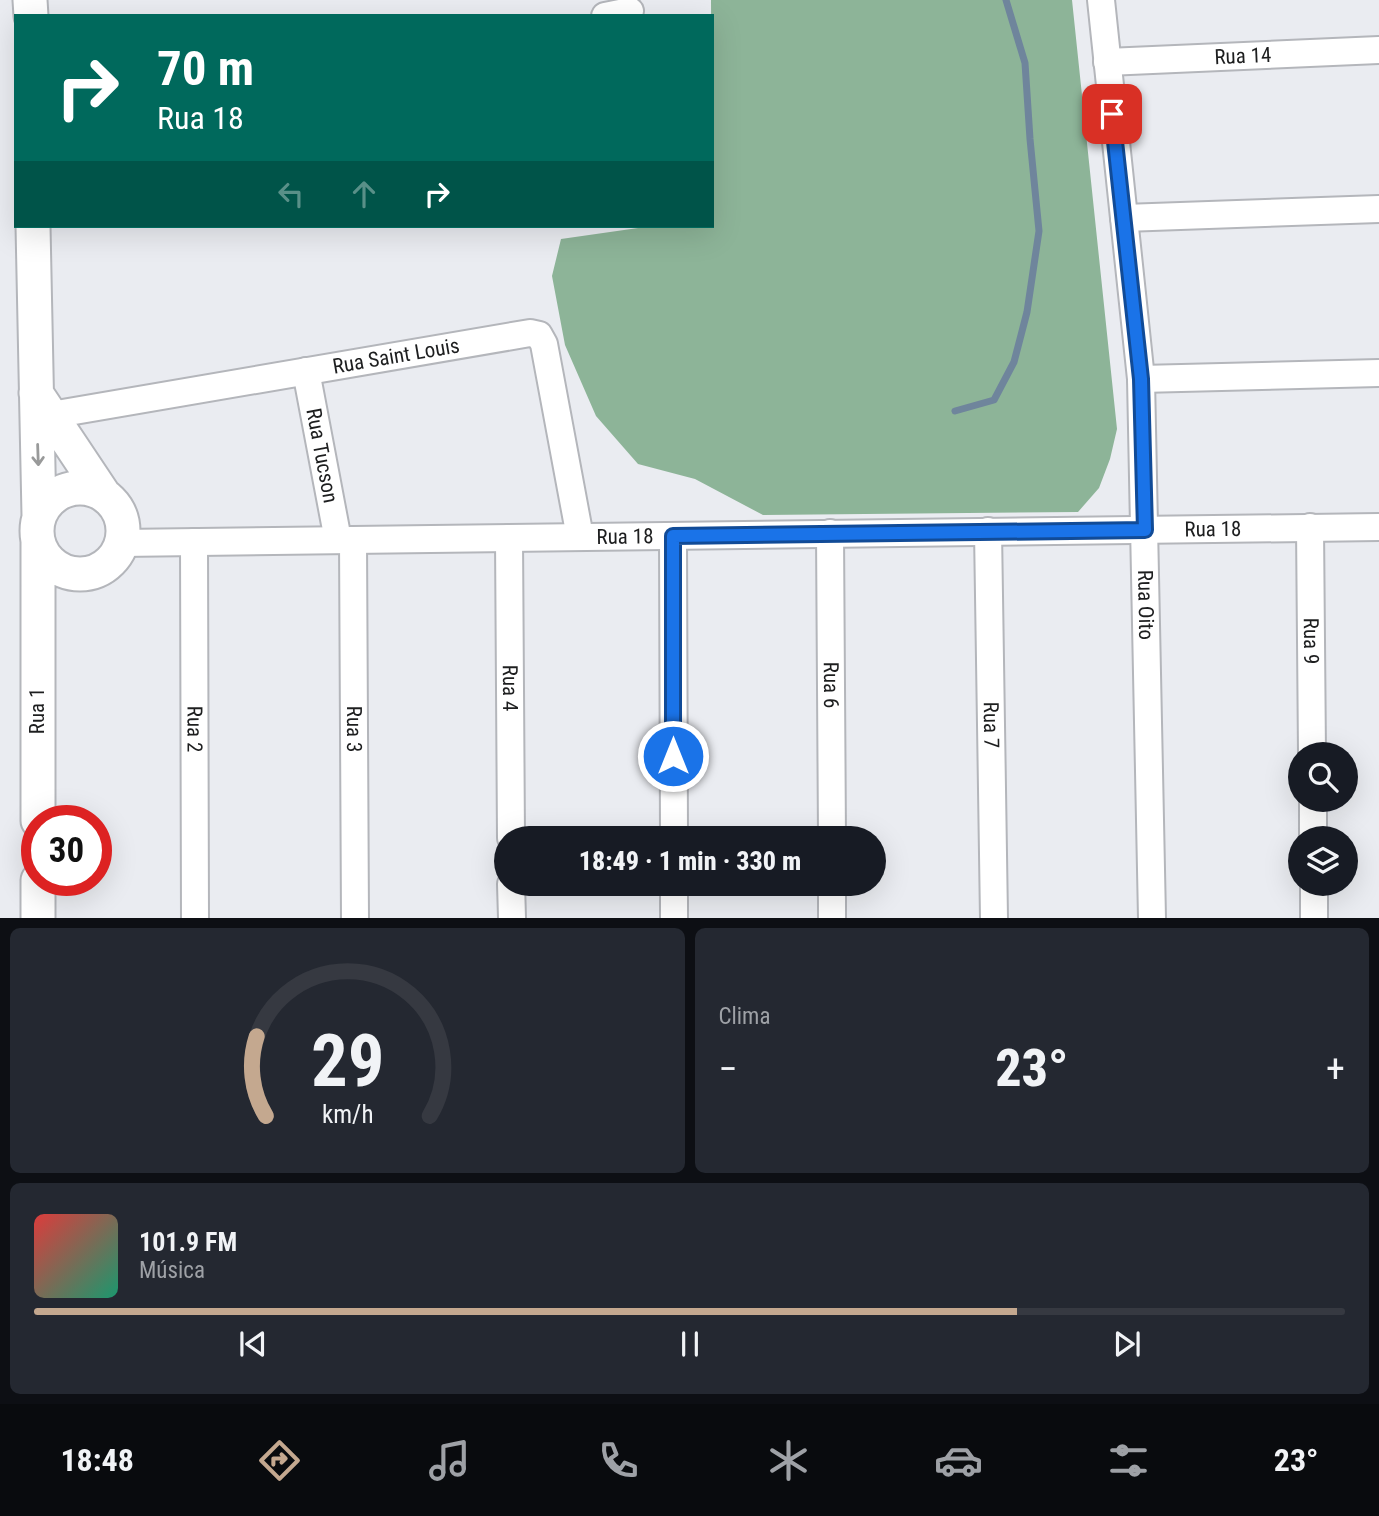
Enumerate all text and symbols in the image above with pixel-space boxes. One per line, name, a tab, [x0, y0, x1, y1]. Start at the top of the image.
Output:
text: 70 m	[157, 40, 254, 97]
icon: right	[42, 42, 133, 133]
street label: Rua 14	[1214, 43, 1272, 69]
pin	[1082, 84, 1142, 144]
icon: arrive	[1093, 95, 1131, 133]
text: Rua 18	[157, 99, 244, 137]
icon: left	[272, 175, 310, 213]
icon: ahead	[345, 175, 383, 213]
icon: right	[418, 175, 456, 213]
street label: Rua Saint Louis	[331, 333, 461, 379]
street label: Rua Tucson	[301, 406, 343, 505]
one-way arrow	[31, 443, 44, 466]
street label: Rua 18	[1184, 517, 1242, 541]
street label: Rua 18	[596, 524, 654, 549]
street label: Rua Oito	[1133, 570, 1158, 640]
street label: Rua 9	[1299, 618, 1323, 664]
street label: Rua 6	[819, 662, 843, 708]
street label: Rua 4	[498, 665, 522, 711]
street label: Rua 1	[25, 688, 49, 734]
street label: Rua 7	[979, 702, 1003, 748]
street label: Rua 2	[182, 706, 207, 752]
street label: Rua 3	[342, 706, 366, 752]
position arrow	[636, 719, 710, 793]
map controls	[1288, 742, 1358, 896]
button: search	[1288, 742, 1358, 812]
speed limit sign: 30	[21, 805, 112, 896]
button: layers	[1288, 826, 1358, 896]
text: 18:49 · 1 min · 330 m	[579, 846, 801, 876]
text: Clima	[719, 1003, 770, 1030]
text: 29	[310, 1019, 384, 1105]
text: 23°	[995, 1038, 1068, 1099]
text: −	[719, 1047, 738, 1091]
text: +	[1326, 1047, 1345, 1091]
text: km/h	[322, 1100, 373, 1129]
text: 101.9 FM	[139, 1227, 237, 1257]
text: Música	[139, 1257, 205, 1284]
icon: previous	[234, 1325, 272, 1363]
icon: pause	[671, 1325, 709, 1363]
icon: next	[1108, 1325, 1146, 1363]
icon: directions	[255, 1436, 304, 1485]
icon: music	[425, 1436, 474, 1485]
icon: phone	[594, 1436, 643, 1485]
icon: climate	[764, 1436, 813, 1485]
icon: car	[934, 1436, 983, 1485]
icon: filters	[1104, 1436, 1153, 1485]
text: 18:48	[60, 1441, 134, 1479]
text: 23°	[1274, 1441, 1319, 1479]

